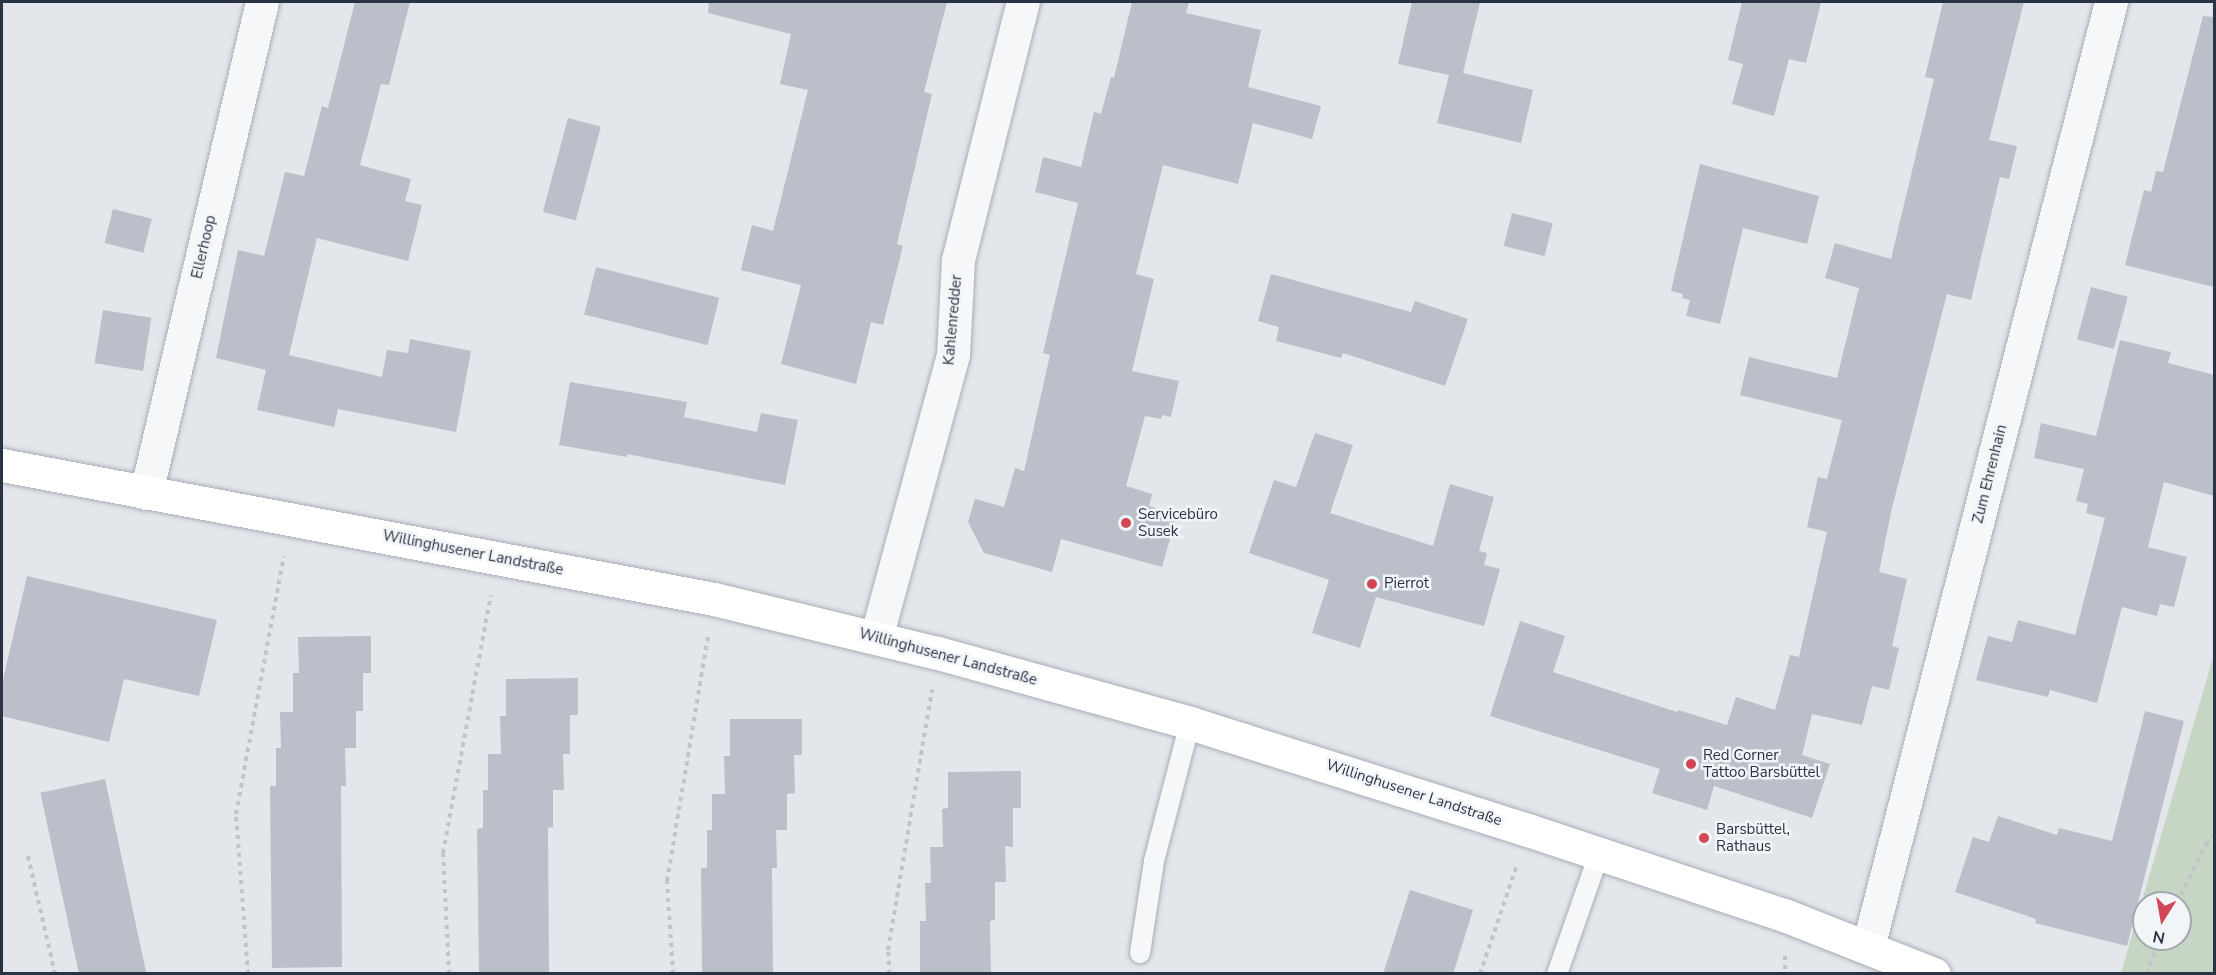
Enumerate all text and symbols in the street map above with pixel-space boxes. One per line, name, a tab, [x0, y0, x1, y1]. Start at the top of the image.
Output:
street label: Ellerhoop	[188, 213, 220, 281]
street label: Kahlenredder	[940, 274, 966, 366]
street label: Zum Ehrenhain	[1969, 423, 2011, 525]
place label: Servicebüro Susek	[1138, 505, 1218, 540]
marker: Servicebüro Susek	[1119, 516, 1133, 530]
street label: Willinghusener Landstraße	[381, 527, 565, 579]
place label: Pierrot	[1384, 575, 1429, 593]
marker: Pierrot	[1365, 577, 1379, 591]
street label: Willinghusener Landstraße	[857, 625, 1039, 689]
place label: Red Corner Tattoo Barsbüttel	[1703, 746, 1820, 781]
street label: Willinghusener Landstraße	[1324, 756, 1504, 830]
marker: Red Corner Tattoo Barsbüttel	[1684, 757, 1698, 771]
place label: Barsbüttel, Rathaus	[1716, 820, 1790, 855]
marker: Barsbüttel, Rathaus	[1697, 831, 1711, 845]
north arrow	[2132, 891, 2192, 951]
text: N	[2151, 925, 2167, 949]

